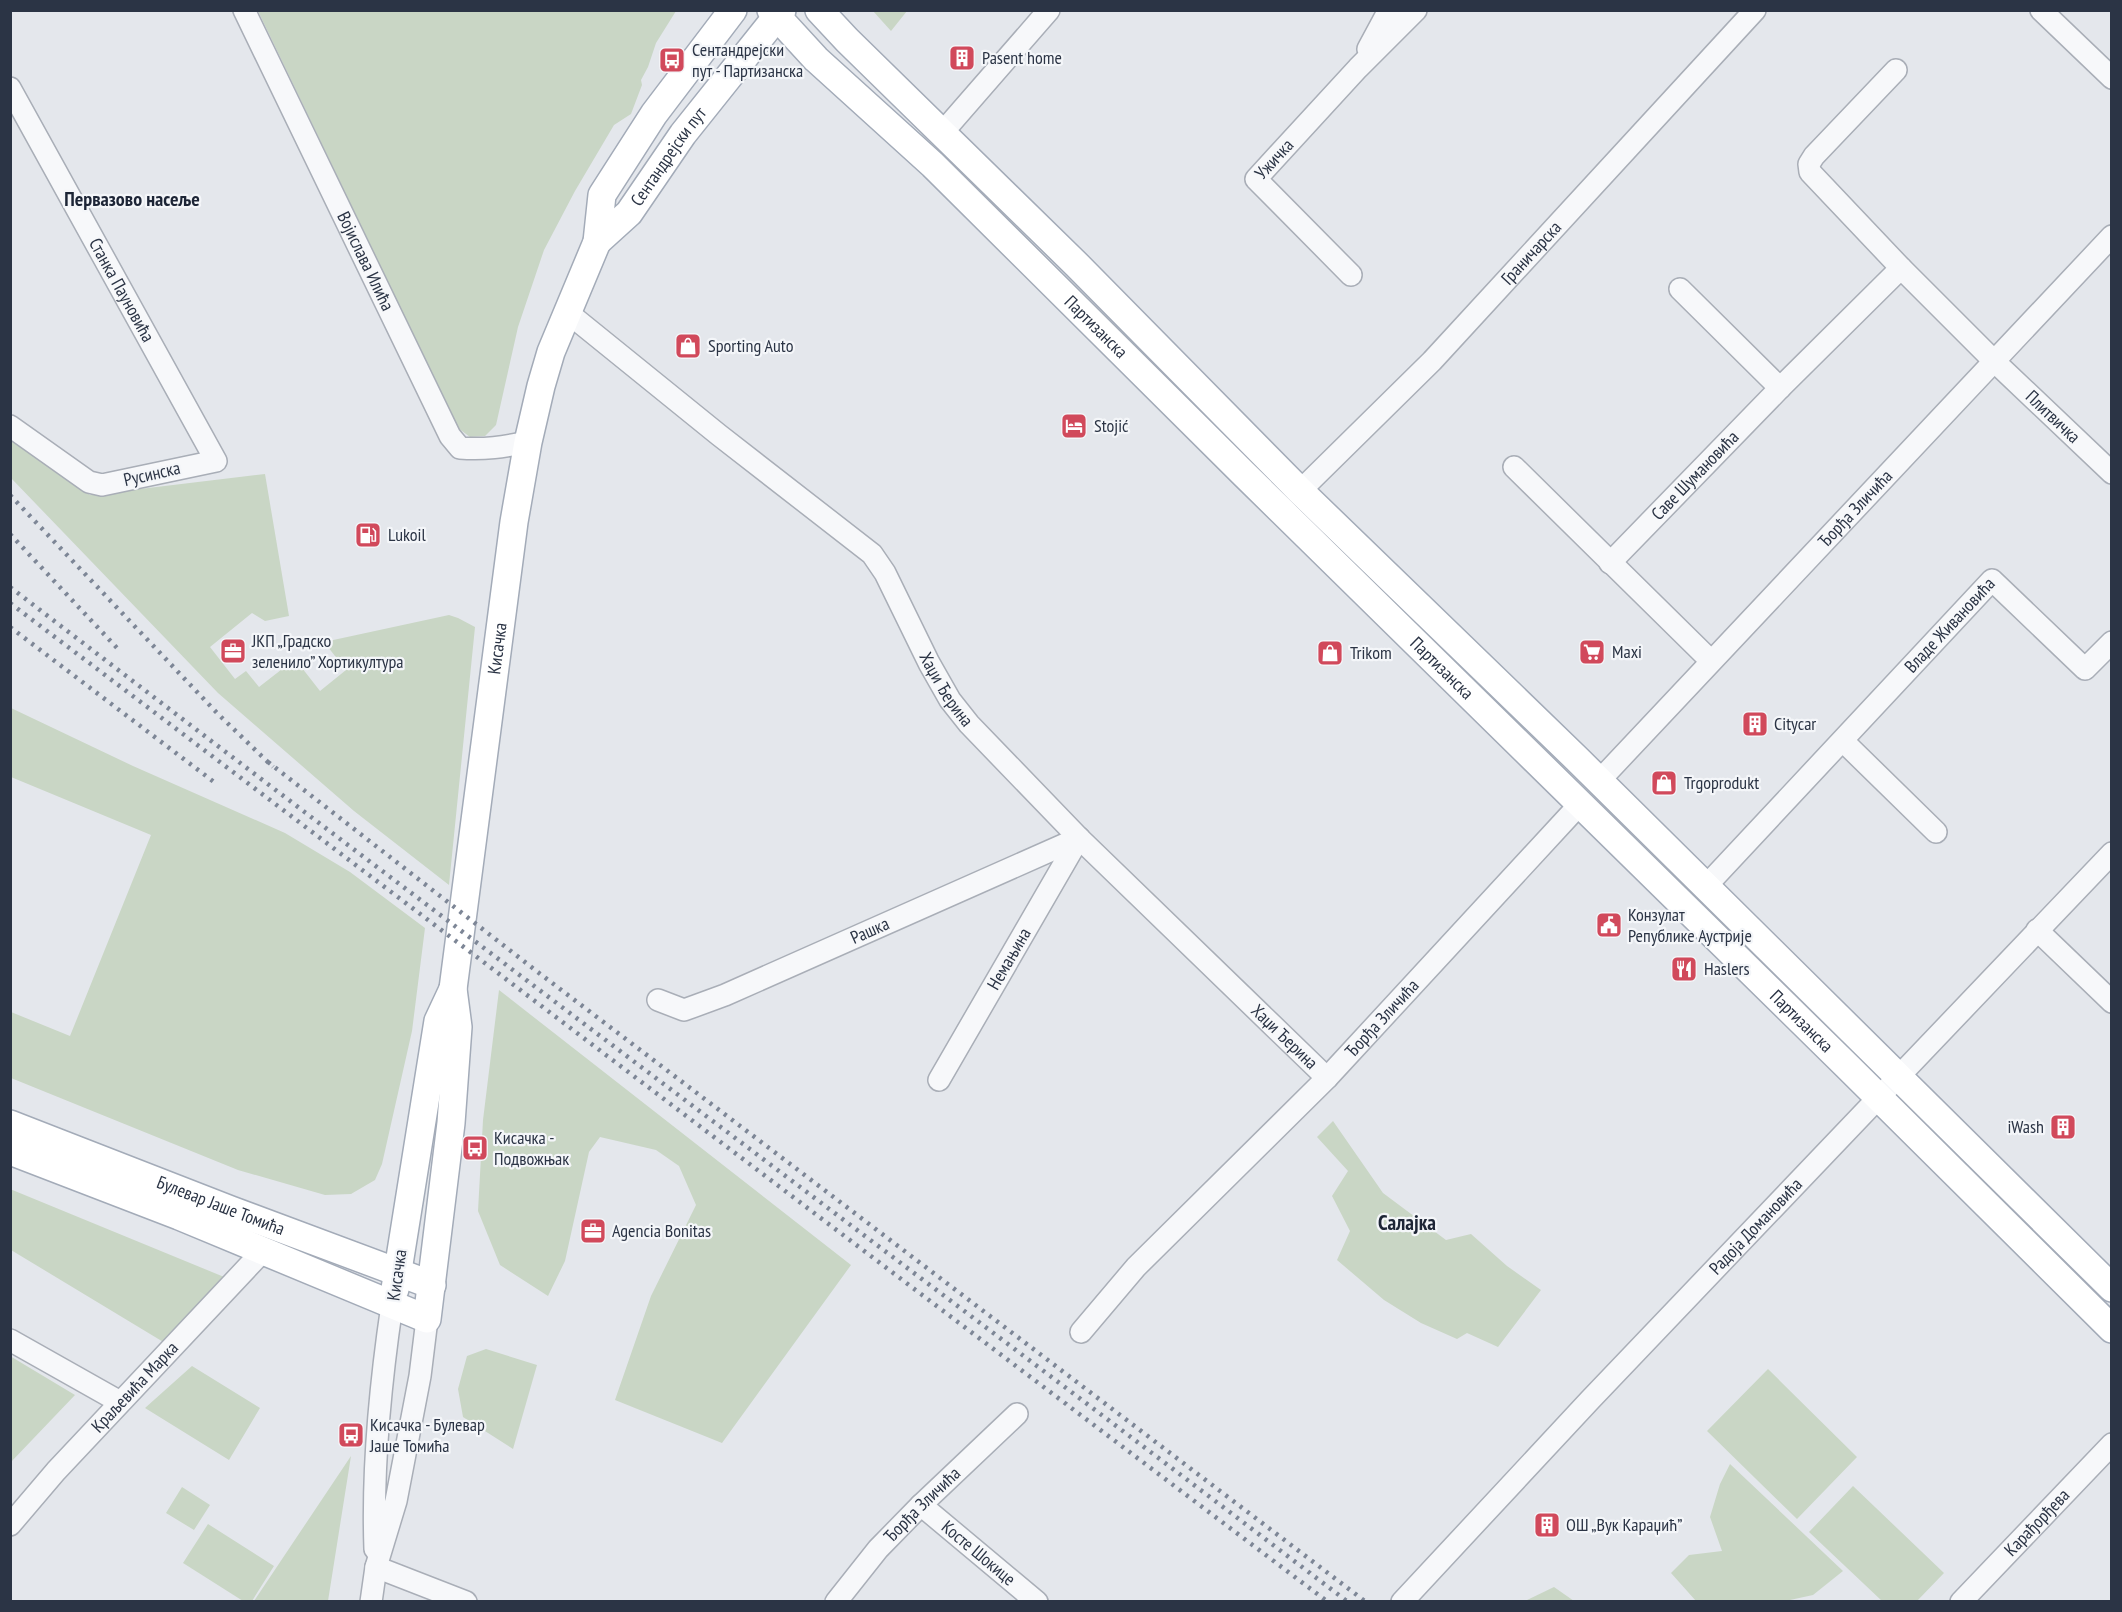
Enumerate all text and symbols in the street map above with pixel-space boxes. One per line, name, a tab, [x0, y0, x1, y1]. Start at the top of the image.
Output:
place label: Сентандрејски пут - Партизанска	[692, 38, 803, 82]
building icon: Pasent home	[947, 43, 977, 73]
bus stop icon: Сентандрејски пут - Партизанска	[657, 45, 687, 75]
place label: Pasent home	[982, 46, 1062, 69]
street label: Сентандрејски пут	[625, 102, 711, 210]
street label: Ужичка	[1250, 134, 1298, 184]
district label: Первазово насеље	[64, 186, 200, 212]
street label: Војислава Илића	[332, 208, 400, 314]
street label: Граничарска	[1496, 216, 1566, 289]
street label: Станка Пауновића	[84, 234, 160, 346]
street label: Партизанска	[1060, 290, 1133, 363]
shop icon: Sporting Auto	[673, 331, 703, 361]
place label: Sporting Auto	[708, 334, 794, 357]
street label: Плитвичка	[2021, 385, 2085, 448]
hotel icon: Stojić	[1059, 411, 1089, 441]
place label: Stojić	[1094, 414, 1129, 437]
street label: Саве Шумановића	[1646, 426, 1743, 525]
street label: Русинска	[121, 456, 182, 491]
street label: Ђорђа Зличића	[1813, 465, 1897, 552]
fuel station icon: Lukoil	[353, 520, 383, 550]
place label: Lukoil	[388, 523, 427, 546]
street label: Владе Живановића	[1899, 572, 2000, 677]
street label: Кисачка	[482, 621, 512, 676]
place label: ЈКП „Градско зеленило” Хортикултура	[251, 629, 404, 673]
street label: Партизанска	[1406, 632, 1479, 704]
office icon: ЈКП „Градско зеленило” Хортикултура	[218, 636, 248, 666]
supermarket icon: Maxi	[1577, 637, 1607, 667]
shop icon: Trikom	[1315, 638, 1345, 668]
place label: Maxi	[1612, 640, 1642, 663]
place label: Trikom	[1350, 641, 1392, 664]
street label: Хаџи Ђерина	[914, 648, 979, 731]
building icon: Citycar	[1740, 709, 1770, 739]
place label: Citycar	[1774, 712, 1816, 735]
shop icon: Trgoprodukt	[1649, 768, 1679, 798]
place label: Trgoprodukt	[1684, 771, 1759, 794]
place label: Конзулат Републике Аустрије	[1628, 903, 1752, 947]
public building icon: Конзулат Републике Аустрије	[1594, 910, 1624, 940]
street label: Рашка	[847, 912, 893, 949]
street label: Немањина	[982, 923, 1036, 994]
restaurant icon: Haslers	[1669, 954, 1699, 984]
place label: Haslers	[1704, 957, 1750, 980]
street label: Ђорђа Зличића	[1340, 974, 1424, 1062]
street label: Партизанска	[1765, 985, 1838, 1057]
street label: Хаџи Ђерина	[1247, 999, 1323, 1074]
building icon: iWash	[2048, 1112, 2078, 1142]
place label: iWash	[2007, 1115, 2044, 1138]
place label: Кисачка - Подвожњак	[494, 1126, 569, 1170]
bus stop icon: Кисачка - Подвожњак	[460, 1133, 490, 1163]
street label: Булевар Јаше Томића	[154, 1170, 288, 1240]
street label: Радоја Домановића	[1704, 1173, 1807, 1279]
district label: Салајка	[1378, 1209, 1436, 1236]
office icon: Agencia Bonitas	[578, 1216, 608, 1246]
place label: Agencia Bonitas	[612, 1219, 711, 1242]
street label: Кисачка	[382, 1248, 411, 1302]
street label: Краљевића Марка	[86, 1336, 183, 1437]
place label: Кисачка - Булевар Јаше Томића	[369, 1413, 485, 1457]
bus stop icon: Кисачка - Булевар Јаше Томића	[336, 1420, 366, 1450]
street label: Ђорђа Зличића	[879, 1462, 965, 1547]
street label: Карађорђева	[1999, 1484, 2074, 1561]
building icon: ОШ „Вук Караџић”	[1532, 1510, 1562, 1540]
place label: ОШ „Вук Караџић”	[1566, 1513, 1682, 1536]
street label: Косте Шокице	[937, 1515, 1021, 1590]

